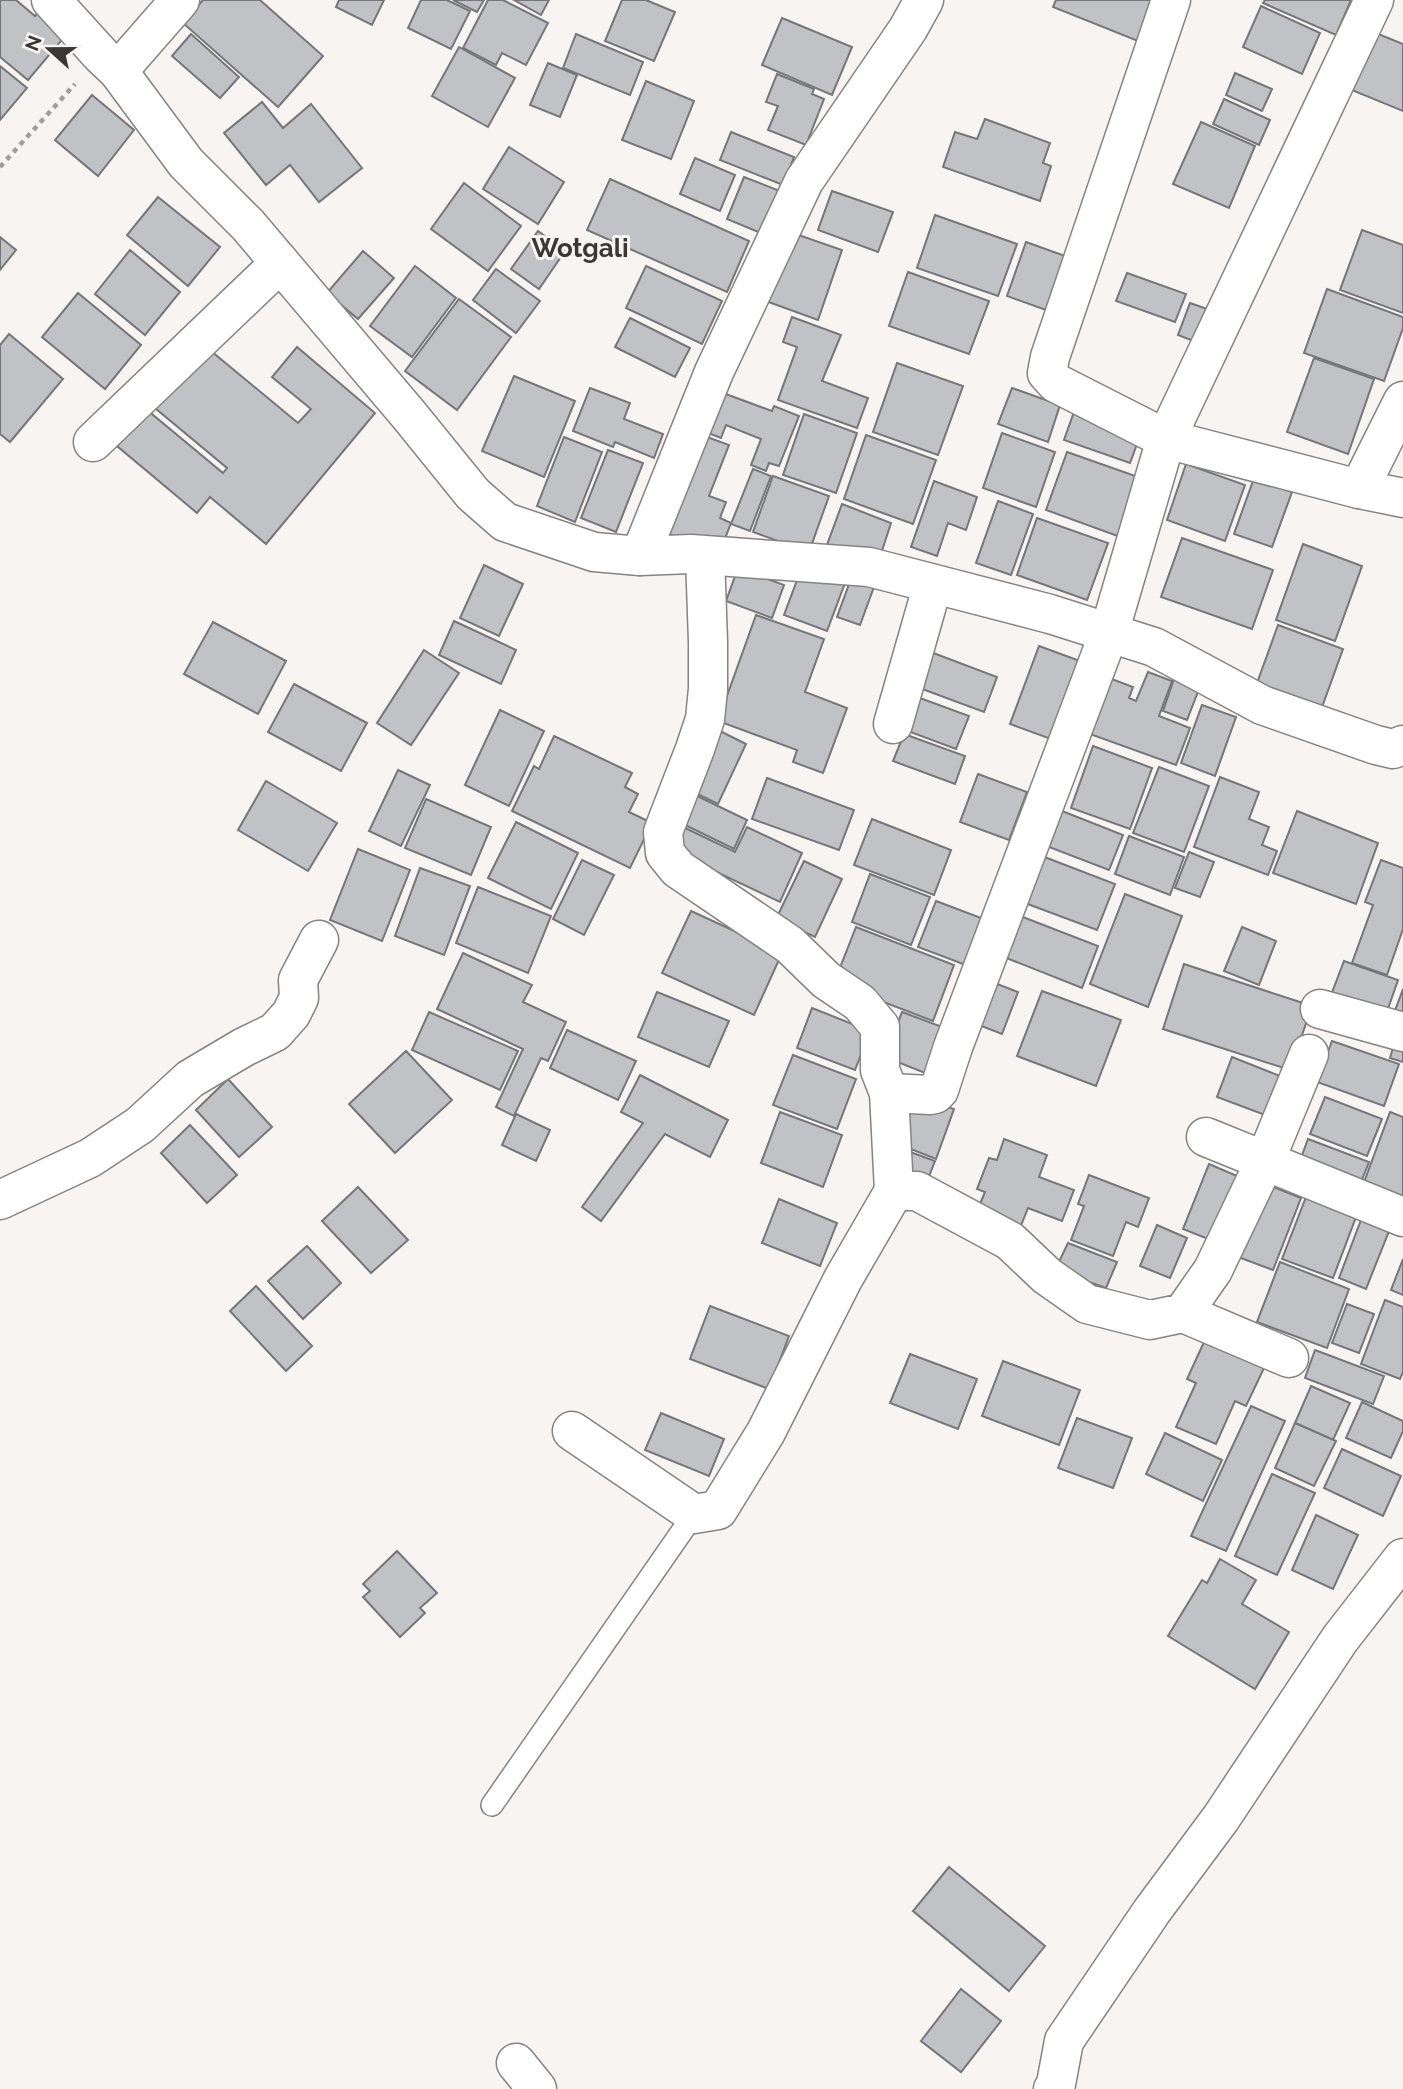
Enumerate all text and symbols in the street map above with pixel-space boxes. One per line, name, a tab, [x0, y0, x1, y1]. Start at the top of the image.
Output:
north arrow	[14, 14, 84, 84]
text: N	[20, 32, 46, 54]
district label: Wotgali	[531, 233, 629, 263]

